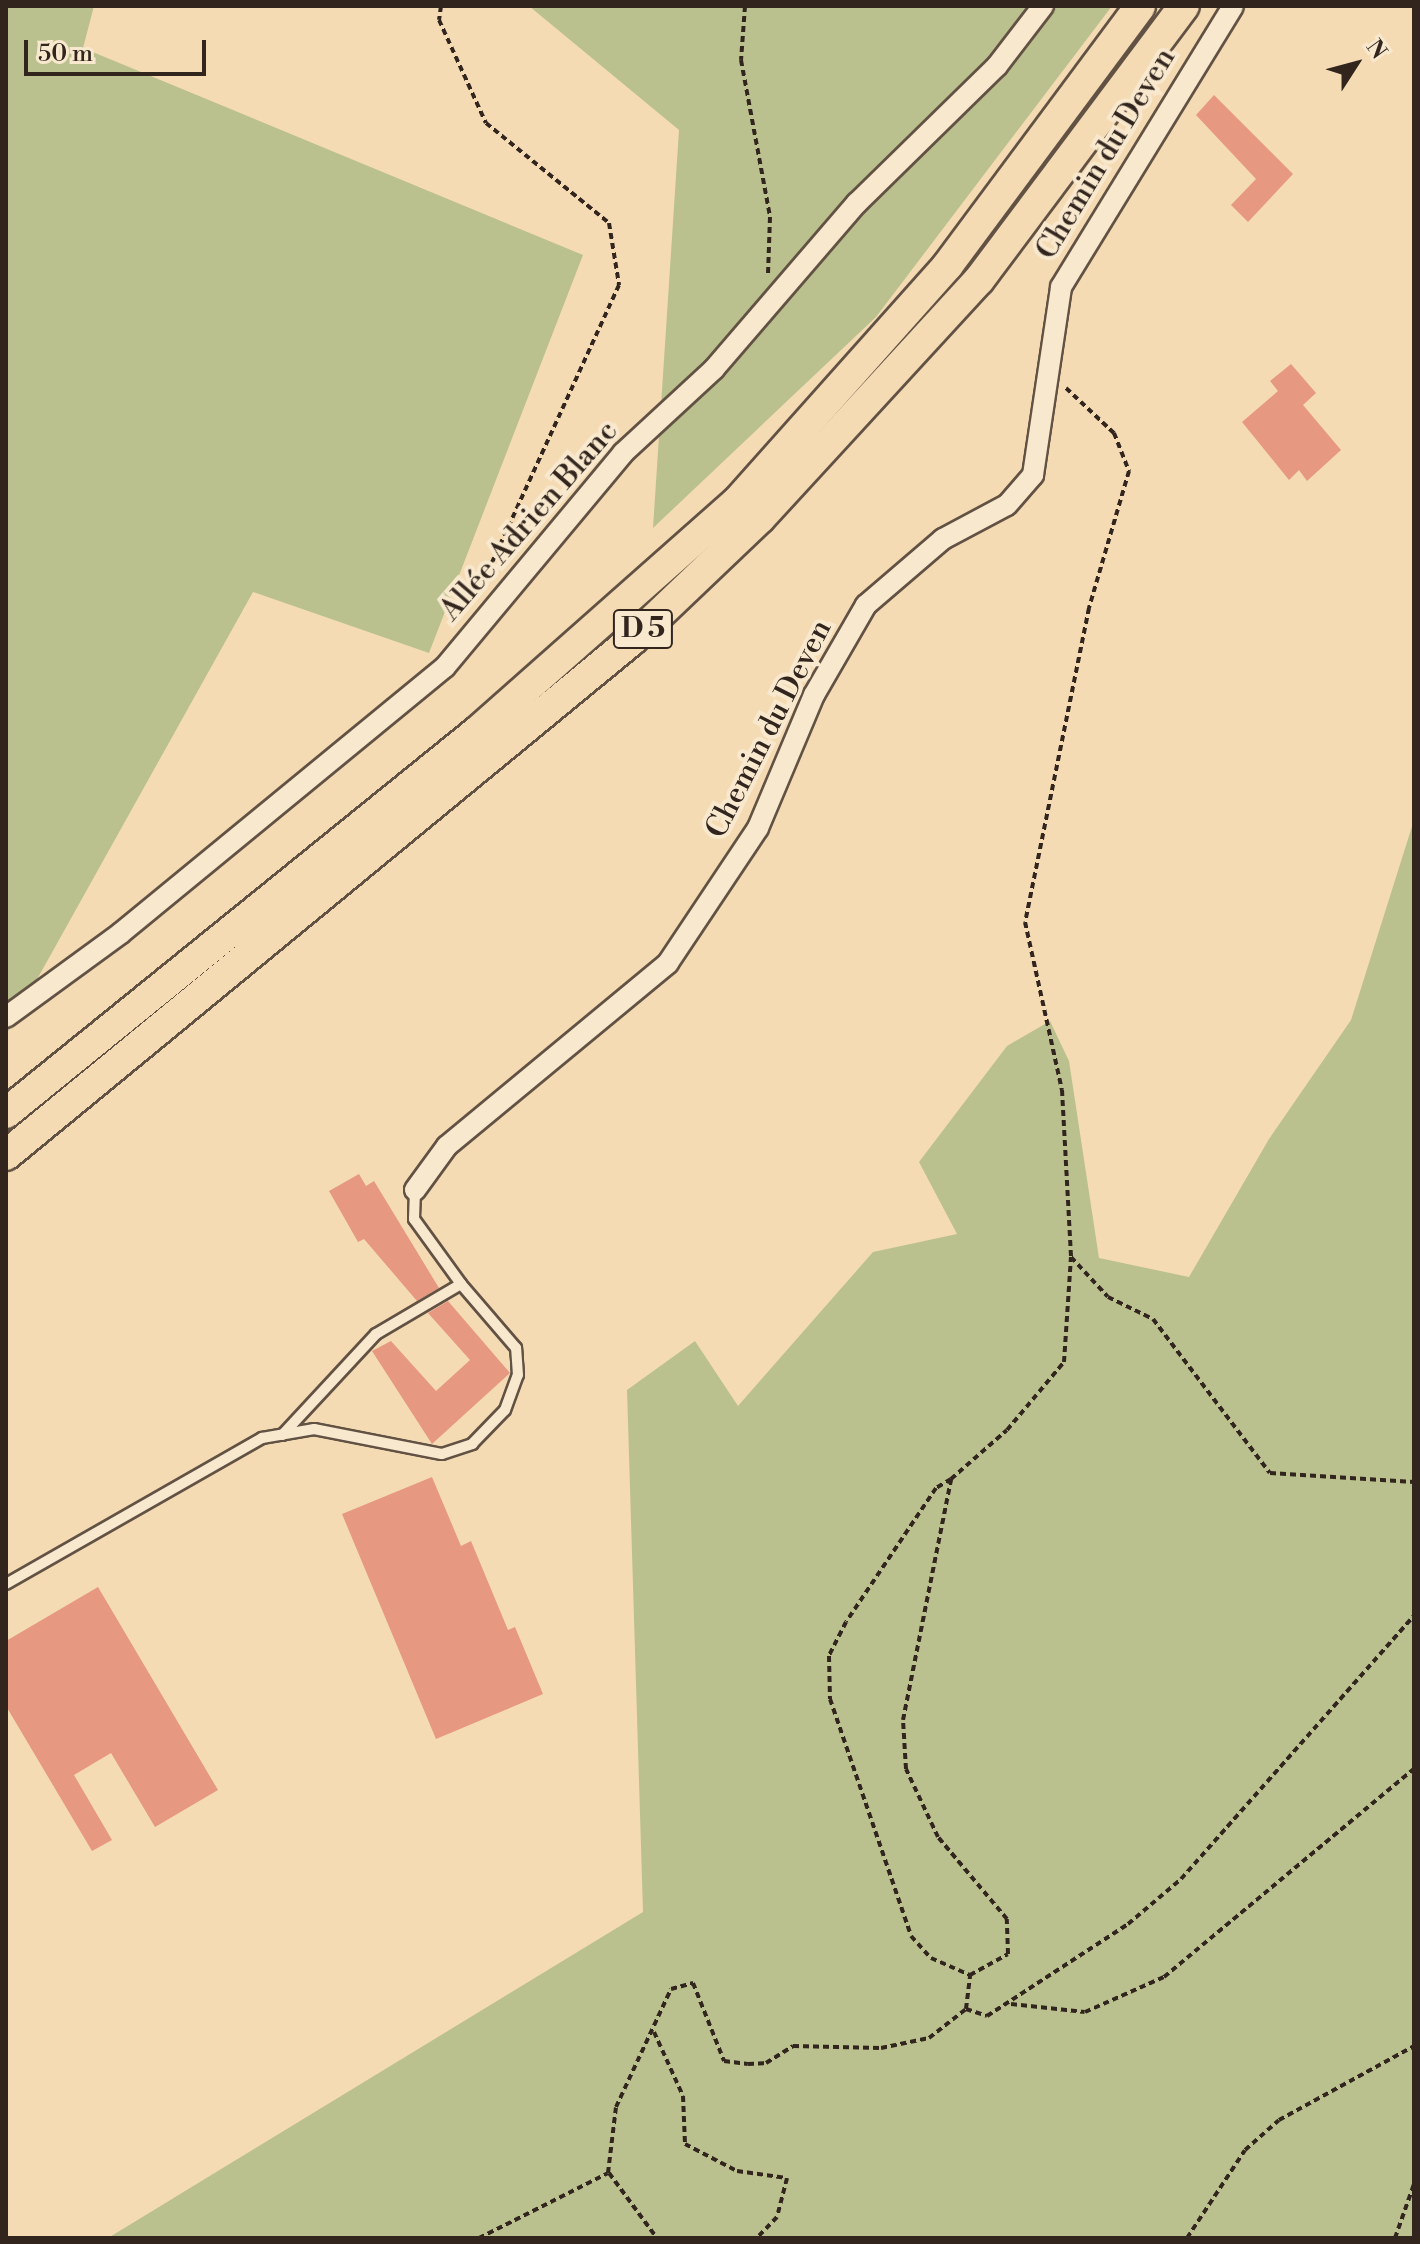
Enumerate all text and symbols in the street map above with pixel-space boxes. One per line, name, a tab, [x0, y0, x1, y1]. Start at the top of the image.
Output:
scale bar	[28, 24, 210, 74]
north arrow	[1316, 24, 1396, 104]
text: N	[1360, 35, 1392, 65]
text: 50 m	[38, 39, 93, 69]
street label: Chemin du Deven	[1029, 42, 1183, 266]
street label: Allée Adrien Blanc	[432, 414, 626, 628]
road number: D 5	[611, 605, 675, 653]
street label: Chemin du Deven	[698, 614, 840, 844]

